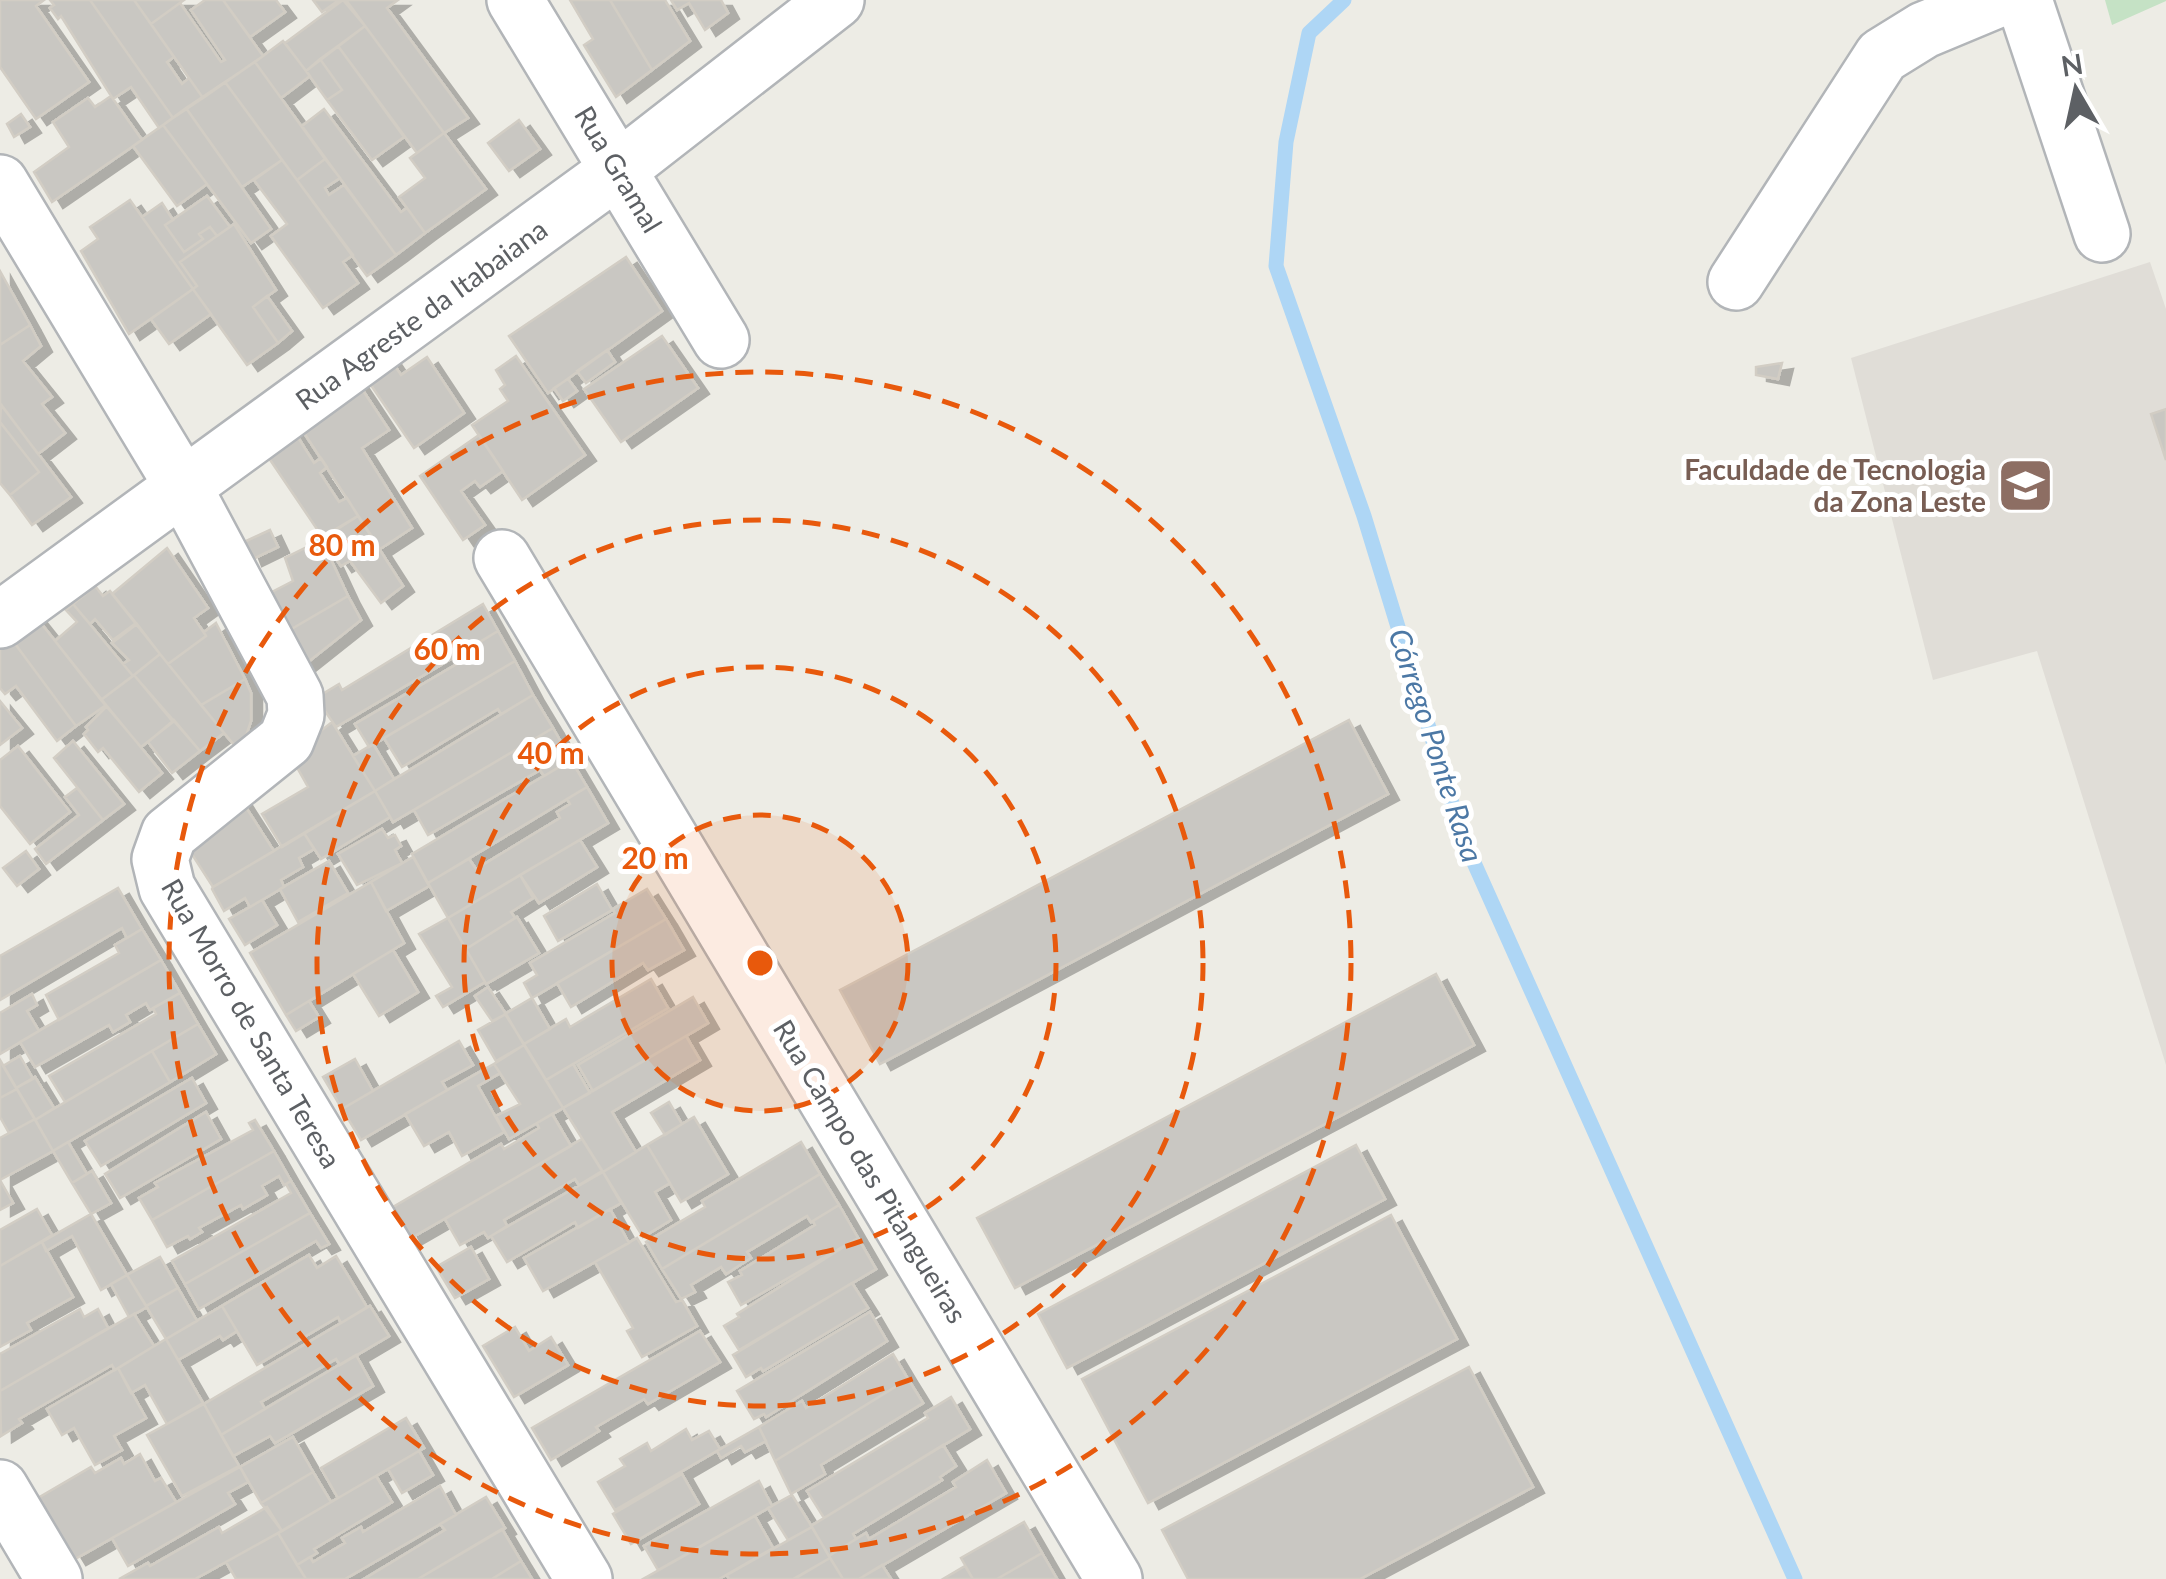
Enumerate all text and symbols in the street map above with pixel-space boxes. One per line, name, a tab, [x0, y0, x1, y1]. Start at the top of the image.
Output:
north arrow	[2026, 40, 2126, 140]
text: N	[2059, 46, 2085, 83]
street label: Rua Gramal	[568, 100, 670, 238]
street label: Rua Agreste da Itabaiana	[289, 211, 553, 417]
place label: Faculdade de Tecnologia da Zona Leste	[1684, 452, 1986, 518]
school or university icon: Faculdade de Tecnologia da Zona Leste	[1995, 455, 2055, 515]
text: 80 m	[308, 526, 376, 562]
water label: Córrego Ponte Rasa	[1382, 624, 1492, 866]
text: 60 m	[413, 630, 481, 666]
text: 40 m	[517, 734, 585, 770]
text: 20 m	[621, 839, 689, 875]
street label: Rua Morro de Santa Teresa	[155, 872, 349, 1174]
centre of rings	[742, 945, 778, 981]
street label: Rua Campo das Pitangueiras	[767, 1013, 975, 1329]

